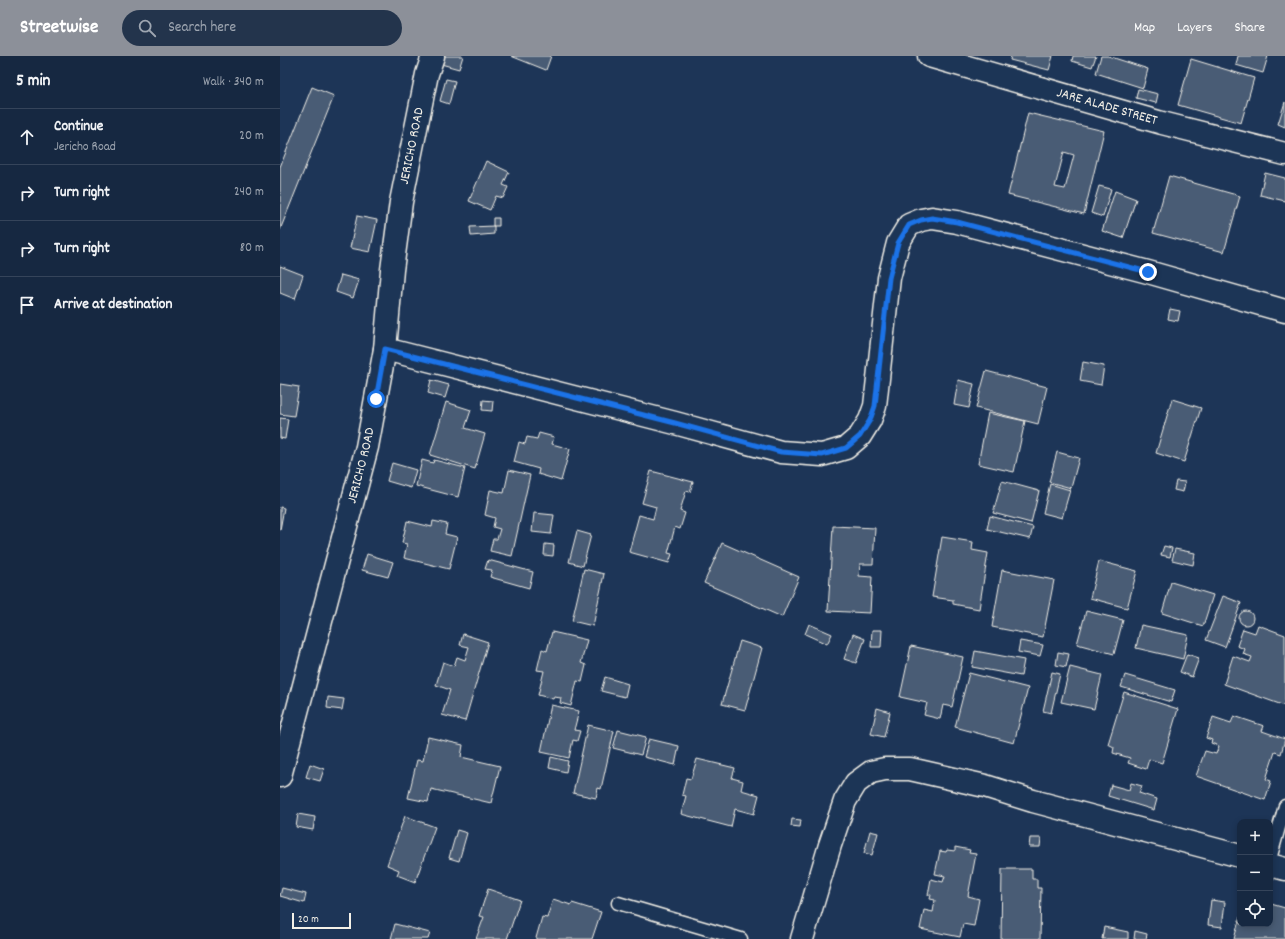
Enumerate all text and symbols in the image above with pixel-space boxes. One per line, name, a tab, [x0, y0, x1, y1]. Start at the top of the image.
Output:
search box	[122, 10, 402, 46]
text: Streetwise	[20, 15, 98, 42]
icon: search	[136, 17, 158, 39]
text: Search here	[168, 17, 236, 39]
text: Map	[1134, 18, 1155, 38]
text: Layers	[1177, 18, 1212, 38]
text: Share	[1234, 18, 1265, 38]
text: 5 min	[16, 70, 50, 94]
text: Walk · 340 m	[203, 73, 264, 92]
street label: JARE ALADE STREET	[1054, 83, 1160, 131]
street label: JERICHO ROAD	[395, 106, 430, 186]
text: Continue	[54, 116, 103, 138]
icon: ahead	[16, 126, 38, 148]
text: 20 m	[239, 127, 264, 146]
text: Jericho Road	[54, 138, 116, 157]
icon: right	[16, 182, 38, 204]
text: Turn right	[54, 182, 110, 204]
text: 240 m	[234, 183, 264, 202]
icon: right	[16, 238, 38, 260]
text: Turn right	[54, 238, 110, 260]
text: 80 m	[240, 239, 264, 258]
route end	[1139, 263, 1157, 281]
icon: arrive	[16, 294, 38, 316]
text: Arrive at destination	[54, 294, 172, 316]
route start	[367, 390, 385, 408]
street label: JERICHO ROAD	[342, 426, 380, 506]
map controls	[1237, 819, 1273, 927]
button: +	[1237, 819, 1273, 855]
button: −	[1237, 855, 1273, 891]
button: locate	[1237, 891, 1273, 927]
scale bar	[292, 911, 351, 930]
text: 20 m	[298, 912, 319, 928]

